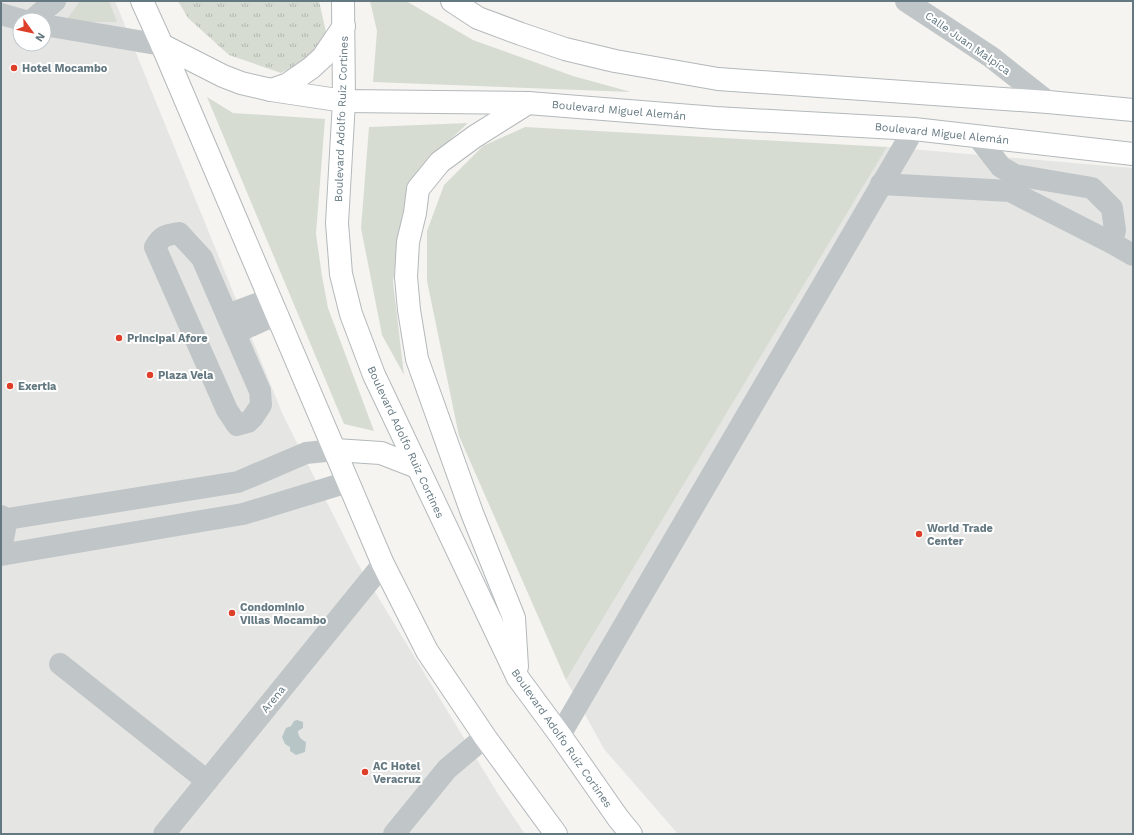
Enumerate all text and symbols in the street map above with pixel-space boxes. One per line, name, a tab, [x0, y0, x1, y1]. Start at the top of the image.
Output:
street label: Calle Juan Malpica	[923, 9, 1013, 78]
north arrow	[12, 12, 52, 52]
text: N	[32, 30, 48, 44]
street label: Boulevard Adolfo Ruiz Cortines	[332, 35, 351, 202]
place label: Hotel Mocambo	[22, 62, 108, 75]
marker: Hotel Mocambo	[9, 63, 19, 73]
street label: Boulevard Miguel Alemán	[551, 98, 687, 123]
street label: Boulevard Miguel Alemán	[874, 120, 1010, 147]
place label: Principal Afore	[127, 332, 208, 345]
marker: Principal Afore	[114, 333, 124, 343]
street label: Boulevard Adolfo Ruiz Cortines	[365, 364, 447, 521]
place label: Plaza Vela	[158, 369, 214, 382]
marker: Plaza Vela	[145, 370, 155, 380]
place label: Exertia	[18, 380, 57, 393]
marker: Exertia	[5, 381, 15, 391]
place label: World Trade Center	[927, 522, 993, 548]
marker: World Trade Center	[914, 529, 924, 539]
place label: Condominio Villas Mocambo	[240, 601, 327, 627]
marker: Condominio Villas Mocambo	[227, 608, 237, 618]
street label: Boulevard Adolfo Ruiz Cortines	[509, 666, 615, 810]
street label: Arena	[259, 683, 288, 715]
place label: AC Hotel Veracruz	[373, 760, 421, 786]
marker: AC Hotel Veracruz	[360, 767, 370, 777]

